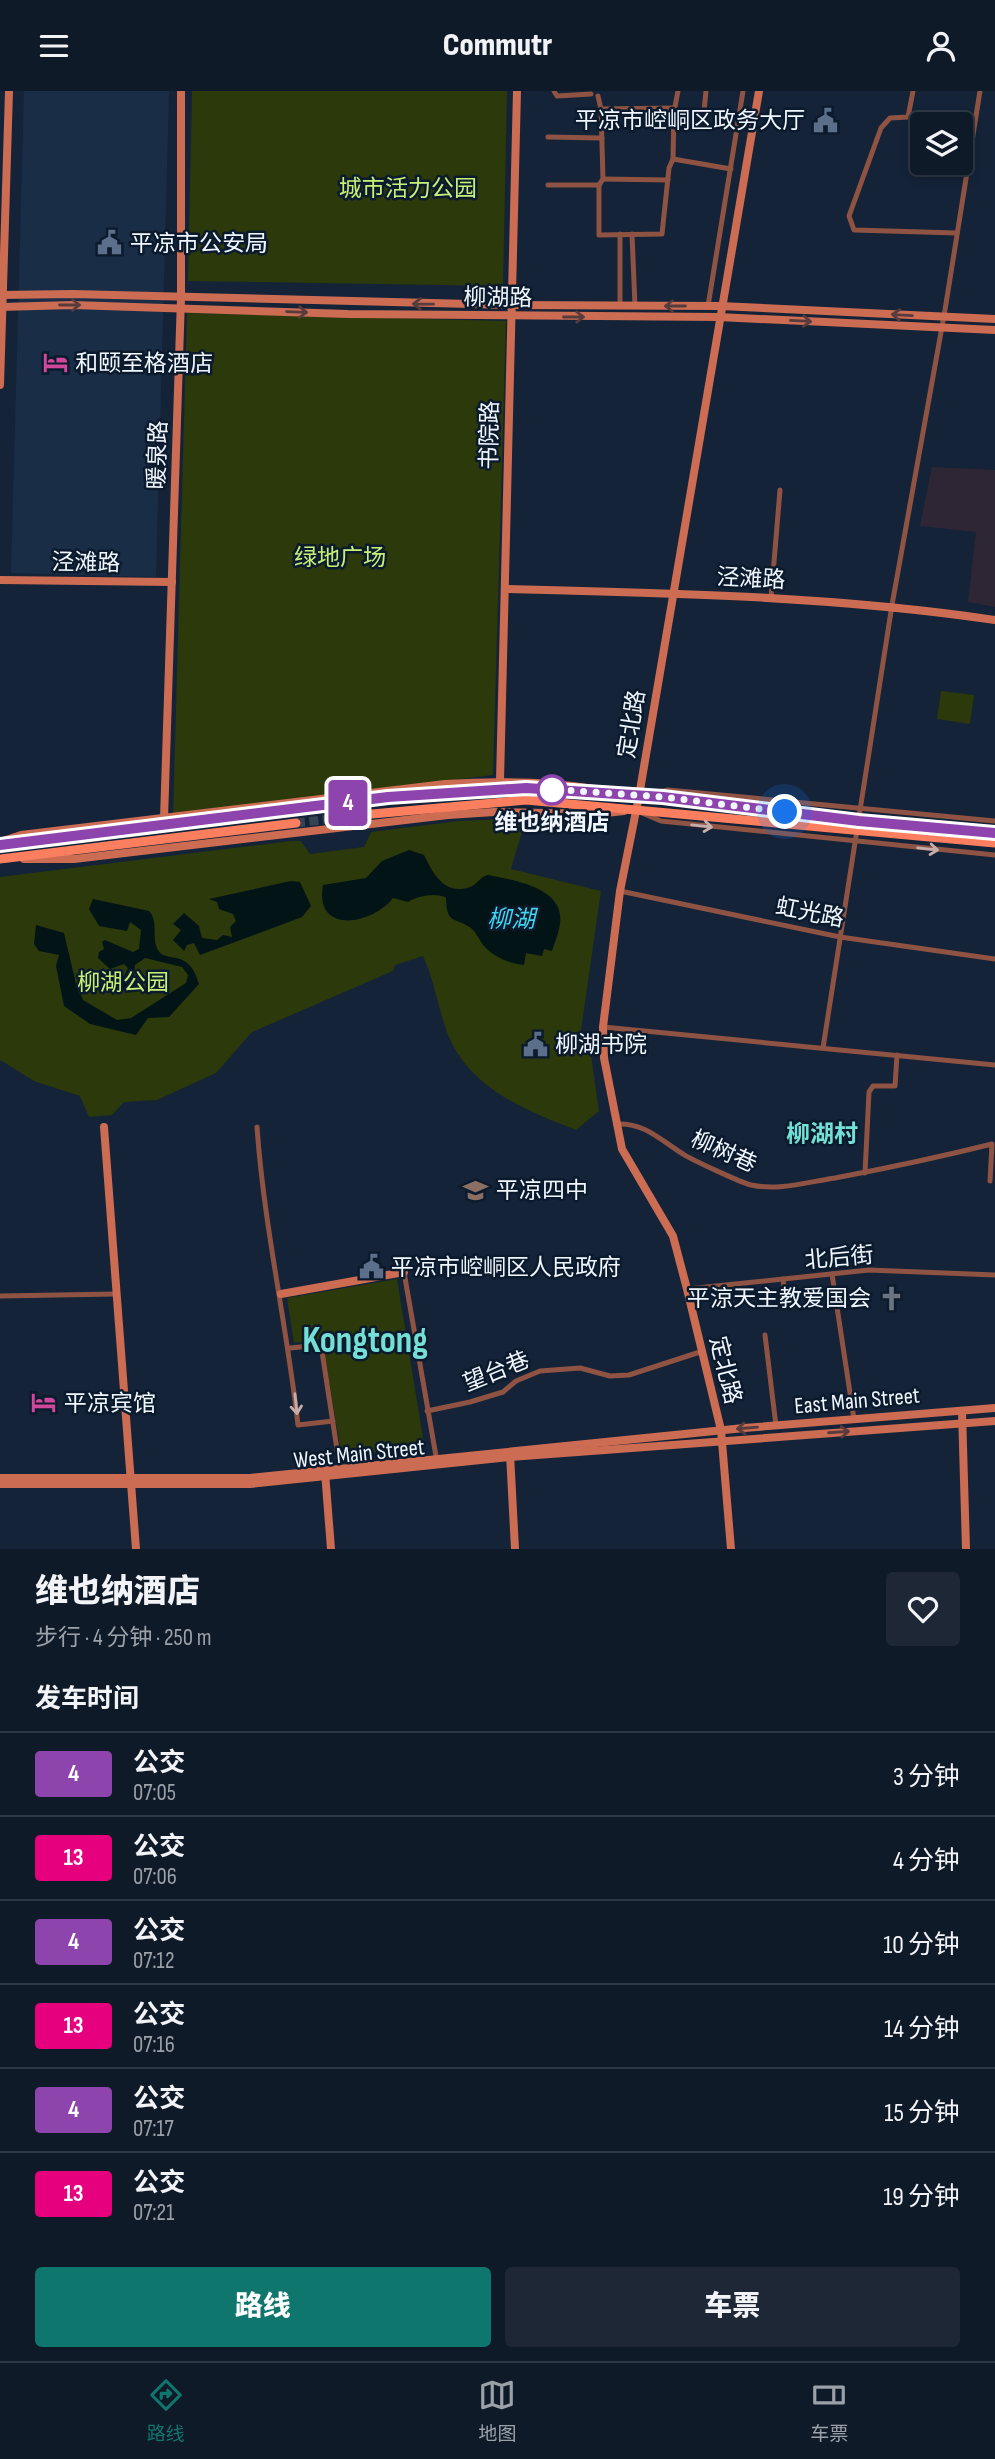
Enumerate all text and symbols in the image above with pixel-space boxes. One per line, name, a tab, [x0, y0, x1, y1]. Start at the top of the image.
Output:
text: Commutr	[443, 26, 552, 65]
icon: menu	[35, 27, 73, 65]
icon: person	[922, 27, 960, 65]
public building icon: 平凉市崆峒区政务大厅	[811, 106, 839, 134]
place label: 平凉市崆峒区政务大厅	[575, 107, 805, 135]
map controls	[910, 112, 973, 175]
button: layers	[910, 112, 973, 175]
park label: 城市活力公园	[339, 175, 477, 203]
public building icon: 平凉市公安局	[96, 229, 124, 257]
place label: 平凉市公安局	[130, 230, 268, 258]
street label: 柳湖路	[463, 283, 533, 313]
one-way arrow	[412, 297, 435, 310]
one-way arrow	[58, 298, 81, 312]
one-way arrow	[664, 299, 687, 313]
one-way arrow	[286, 305, 309, 318]
one-way arrow	[891, 308, 914, 321]
one-way arrow	[562, 310, 585, 324]
one-way arrow	[789, 315, 812, 328]
hotel icon: 和颐至格酒店	[41, 349, 69, 377]
place label: 和颐至格酒店	[75, 350, 213, 378]
street label: 书院路	[475, 400, 505, 470]
street label: 暖泉路	[143, 420, 173, 490]
park label: 绿地广场	[294, 544, 386, 572]
street label: 泾滩路	[51, 548, 121, 578]
street label: 泾滩路	[716, 563, 786, 595]
street label: 定北路	[613, 688, 651, 760]
marker: 维也纳酒店	[537, 775, 567, 805]
line badge: 4	[325, 780, 371, 826]
text: 4	[342, 788, 354, 817]
your location	[767, 794, 802, 829]
place label: 维也纳酒店	[495, 809, 610, 837]
one-way arrow	[690, 819, 713, 832]
one-way arrow	[917, 843, 939, 856]
street label: 虹光路	[773, 893, 846, 933]
water label: 柳湖	[487, 905, 539, 934]
park label: 柳湖公园	[77, 969, 169, 997]
public building icon: 柳湖书院	[521, 1030, 549, 1058]
place label: 柳湖书院	[555, 1031, 647, 1059]
district label: 柳湖村	[786, 1120, 858, 1149]
street label: 柳树巷	[686, 1125, 761, 1179]
school or university icon: 平凉四中	[462, 1176, 490, 1204]
place label: 平凉四中	[496, 1177, 588, 1205]
street label: 北后街	[803, 1241, 875, 1275]
public building icon: 平凉市崆峒区人民政府	[357, 1253, 385, 1281]
place label: 平凉市崆峒区人民政府	[391, 1254, 621, 1282]
church icon: 平涼天主教爱国会	[877, 1284, 905, 1312]
place label: 平涼天主教爱国会	[687, 1285, 871, 1313]
district label: Kongtong	[302, 1319, 428, 1363]
street label: 定北路	[703, 1333, 747, 1407]
street label: 望台巷	[459, 1346, 534, 1398]
street label: East Main Street	[793, 1382, 921, 1420]
hotel icon: 平凉宾馆	[30, 1389, 58, 1417]
place label: 平凉宾馆	[64, 1390, 156, 1418]
one-way arrow	[289, 1393, 302, 1415]
one-way arrow	[737, 1422, 759, 1435]
one-way arrow	[827, 1425, 850, 1438]
street label: West Main Street	[292, 1433, 426, 1475]
text: 维也纳酒店	[35, 1572, 200, 1612]
button: heart	[886, 1572, 960, 1646]
text: 步行 · 4 分钟 · 250 m	[35, 1624, 211, 1652]
text: 发车时间	[35, 1684, 139, 1715]
text: 公交	[133, 1748, 185, 1779]
text: 4	[68, 1759, 79, 1788]
text: 3 分钟	[893, 1762, 960, 1793]
text: 07:05	[133, 1779, 176, 1807]
text: 公交	[133, 1832, 185, 1863]
text: 13	[63, 1843, 84, 1872]
text: 4 分钟	[893, 1846, 960, 1877]
text: 07:06	[133, 1863, 177, 1891]
text: 公交	[133, 1916, 185, 1947]
text: 4	[68, 1927, 79, 1956]
text: 10 分钟	[883, 1930, 960, 1961]
text: 07:12	[133, 1947, 174, 1975]
text: 公交	[133, 2000, 185, 2031]
text: 13	[63, 2011, 84, 2040]
text: 14 分钟	[884, 2014, 960, 2045]
text: 07:16	[133, 2031, 175, 2059]
text: 公交	[133, 2084, 185, 2115]
text: 4	[68, 2095, 79, 2124]
text: 15 分钟	[884, 2098, 960, 2129]
text: 07:17	[133, 2115, 174, 2143]
text: 公交	[133, 2168, 185, 2199]
text: 13	[63, 2179, 84, 2208]
text: 19 分钟	[883, 2182, 960, 2213]
text: 07:21	[133, 2199, 174, 2227]
button: 路线	[35, 2267, 491, 2347]
button: 车票	[505, 2267, 960, 2347]
tab: 路线	[147, 2376, 185, 2446]
tab: 地图	[478, 2376, 516, 2446]
tab: 车票	[810, 2376, 848, 2446]

